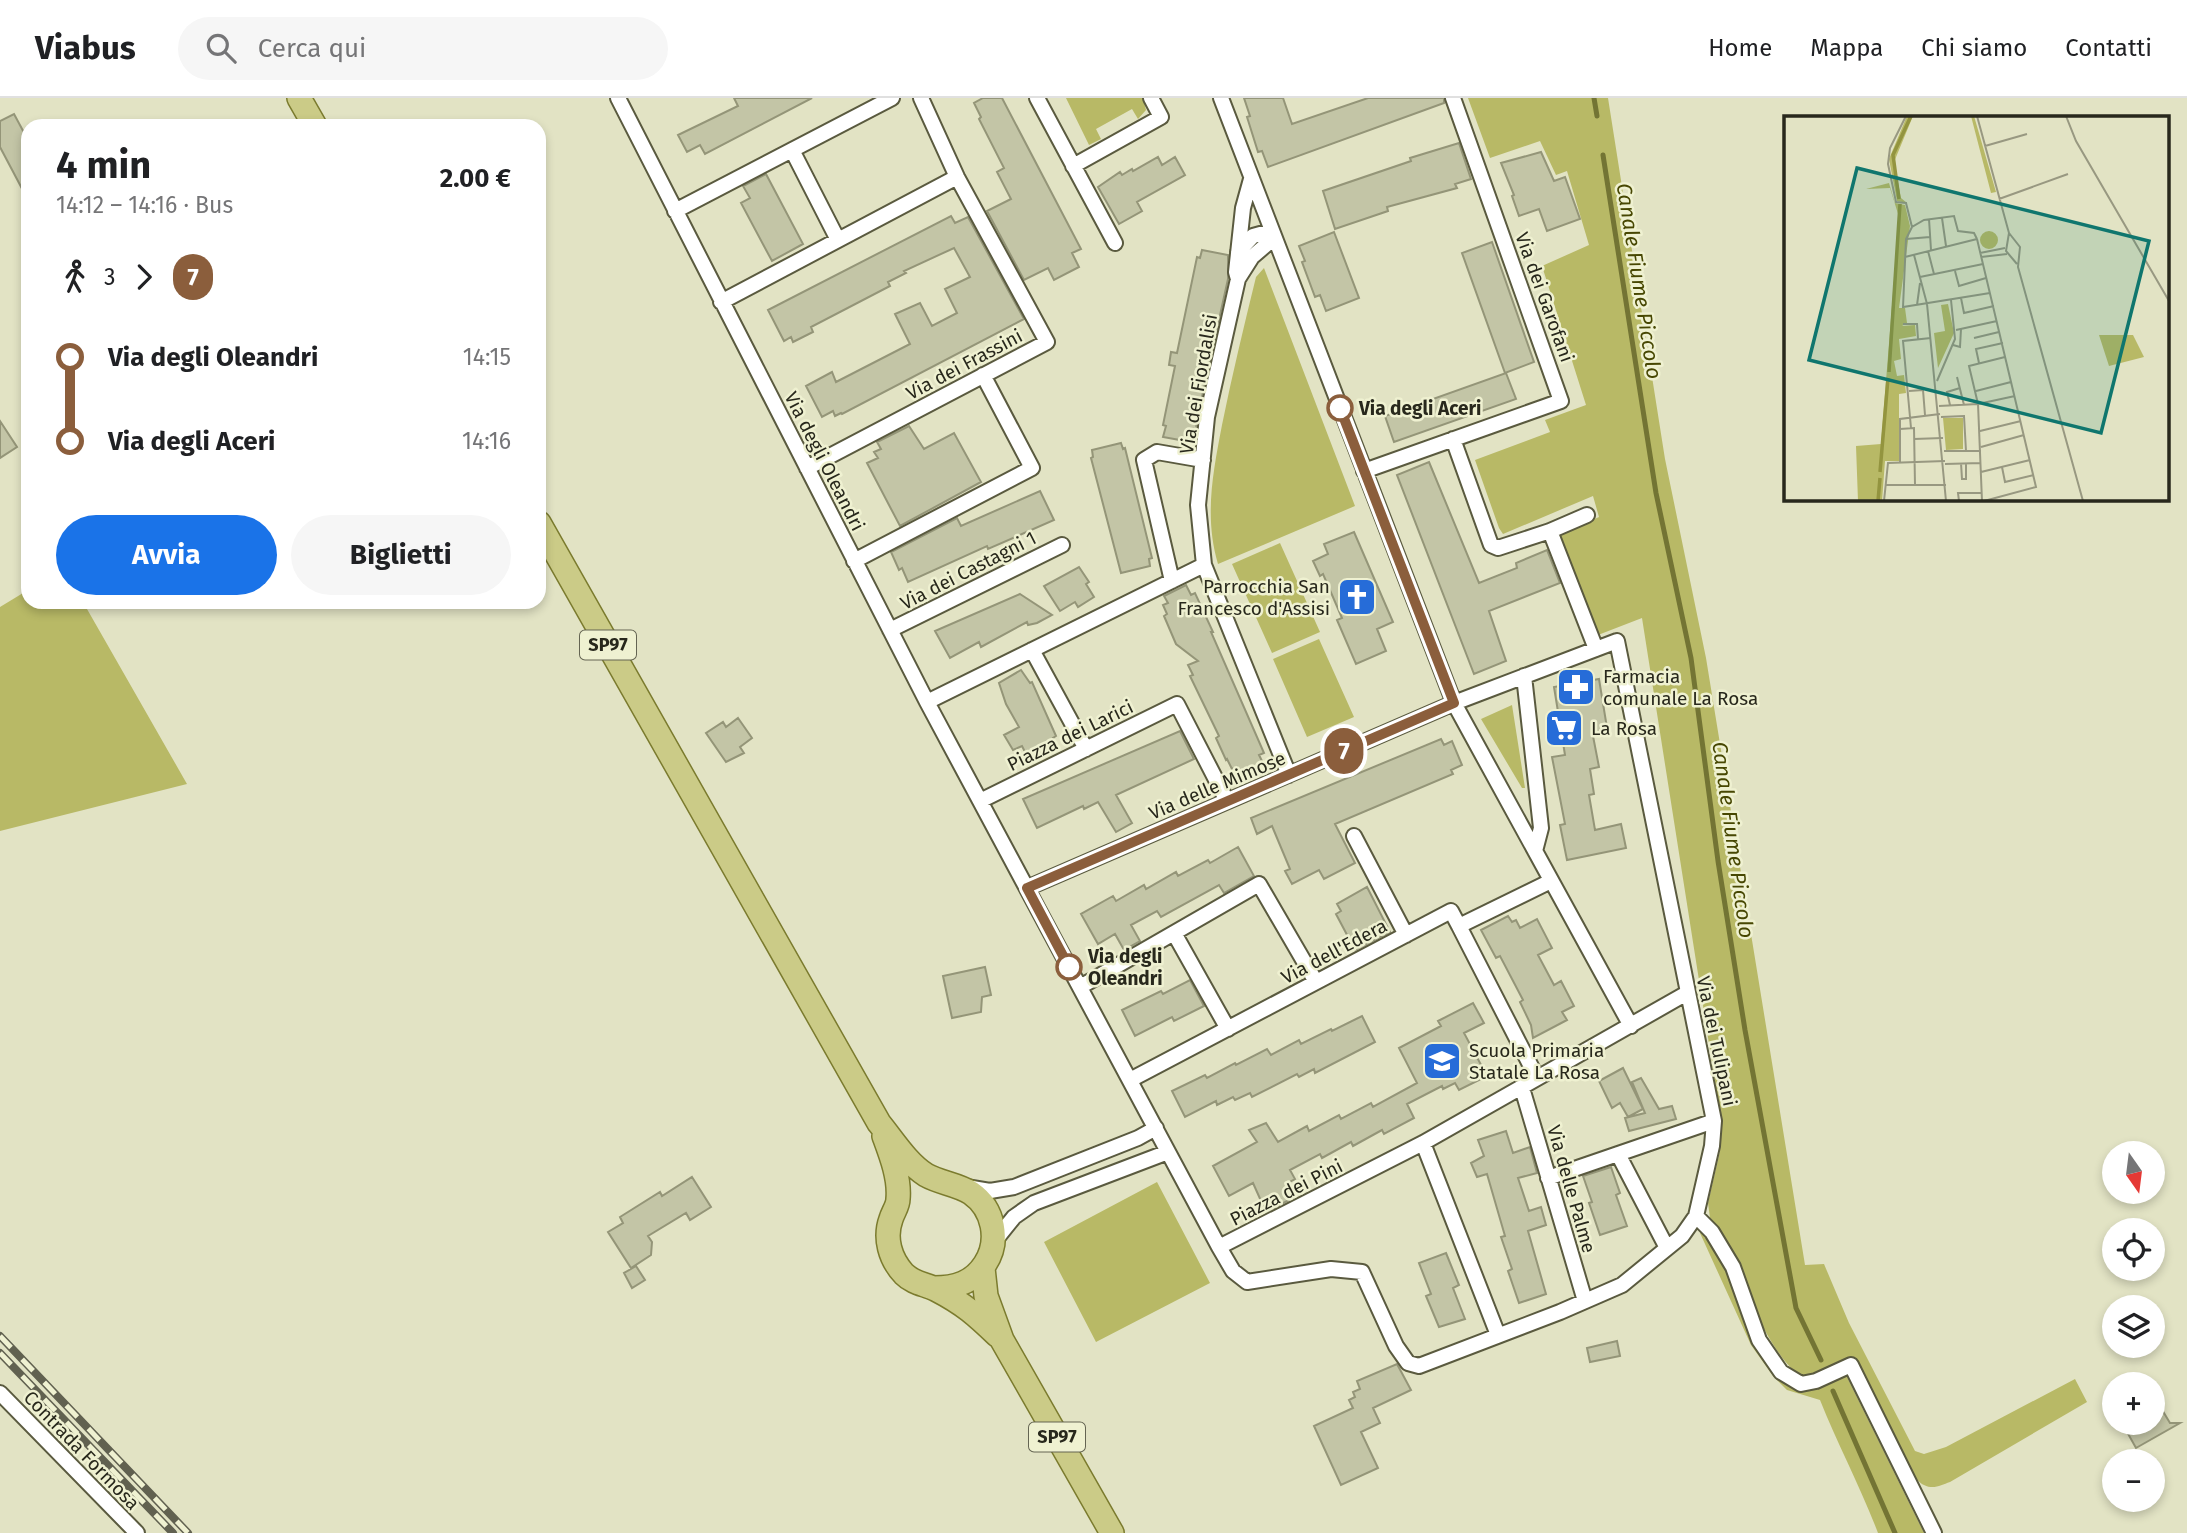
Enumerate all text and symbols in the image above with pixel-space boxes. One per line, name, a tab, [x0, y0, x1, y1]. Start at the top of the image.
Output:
search box	[178, 17, 668, 80]
text: Viabus	[35, 28, 136, 68]
icon: search	[202, 29, 240, 67]
text: Cerca qui	[258, 33, 366, 64]
text: Home	[1708, 34, 1772, 62]
text: Mappa	[1810, 34, 1883, 62]
text: Chi siamo	[1921, 34, 2027, 62]
text: Contatti	[2065, 34, 2152, 62]
inset map	[1784, 116, 2170, 500]
text: 4 min	[56, 142, 151, 188]
text: 2.00 €	[440, 163, 511, 194]
water label: Canale Fiume Piccolo	[1611, 181, 1667, 381]
text: 14:12 – 14:16 · Bus	[56, 191, 233, 219]
street label: Via dei Garofani	[1510, 229, 1579, 365]
icon: walk	[56, 258, 94, 296]
icon: forward	[125, 258, 163, 296]
text: 3	[104, 263, 115, 291]
text: 7	[187, 263, 199, 291]
street label: Via dei Fiordalisi	[1175, 312, 1222, 456]
street label: Via dei Frassini	[902, 324, 1026, 405]
text: Via degli Oleandri	[108, 342, 318, 373]
text: 14:15	[463, 343, 511, 371]
street label: Via degli Oleandri	[780, 388, 870, 535]
marker: Via degli Aceri	[1327, 395, 1353, 421]
place label: Via degli Aceri	[1358, 397, 1481, 420]
text: Via degli Aceri	[108, 426, 275, 457]
text: 14:16	[462, 427, 511, 455]
button: Avvia	[56, 515, 277, 595]
button: Biglietti	[291, 515, 511, 595]
street label: Via dei Castagni 1	[896, 526, 1040, 615]
place label: Parrocchia San Francesco d'Assisi	[1177, 575, 1330, 620]
church icon: Parrocchia San Francesco d'Assisi	[1336, 576, 1378, 618]
road number: SP97	[580, 630, 636, 660]
place label: Farmacia comunale La Rosa	[1603, 665, 1758, 710]
pharmacy icon: Farmacia comunale La Rosa	[1555, 666, 1597, 708]
street label: Piazza dei Larici	[1003, 695, 1137, 776]
supermarket icon: La Rosa	[1543, 707, 1585, 749]
place label: La Rosa	[1591, 717, 1657, 740]
line badge: 7	[1321, 728, 1367, 774]
text: 7	[1338, 737, 1350, 765]
water label: Canale Fiume Piccolo	[1706, 740, 1760, 940]
street label: Via delle Mimose	[1145, 746, 1289, 825]
street label: Via dell'Edera	[1277, 914, 1391, 989]
place label: Via degli Oleandri	[1087, 945, 1163, 990]
marker: Via degli Oleandri	[1056, 954, 1082, 980]
street label: Via dei Tulipani	[1692, 974, 1742, 1108]
place label: Scuola Primaria Statale La Rosa	[1469, 1039, 1604, 1084]
school or university icon: Scuola Primaria Statale La Rosa	[1421, 1040, 1463, 1082]
street label: Via delle Palme	[1542, 1123, 1601, 1256]
north arrow	[2102, 1141, 2165, 1204]
map controls	[2102, 1141, 2165, 1512]
street label: Piazza dei Pini	[1226, 1154, 1346, 1231]
button: locate	[2102, 1218, 2165, 1281]
button: layers	[2102, 1295, 2165, 1358]
button: +	[2102, 1372, 2165, 1435]
street label: Contrada Formosa	[19, 1386, 144, 1515]
road number: SP97	[1029, 1422, 1085, 1452]
button: −	[2102, 1449, 2165, 1512]

